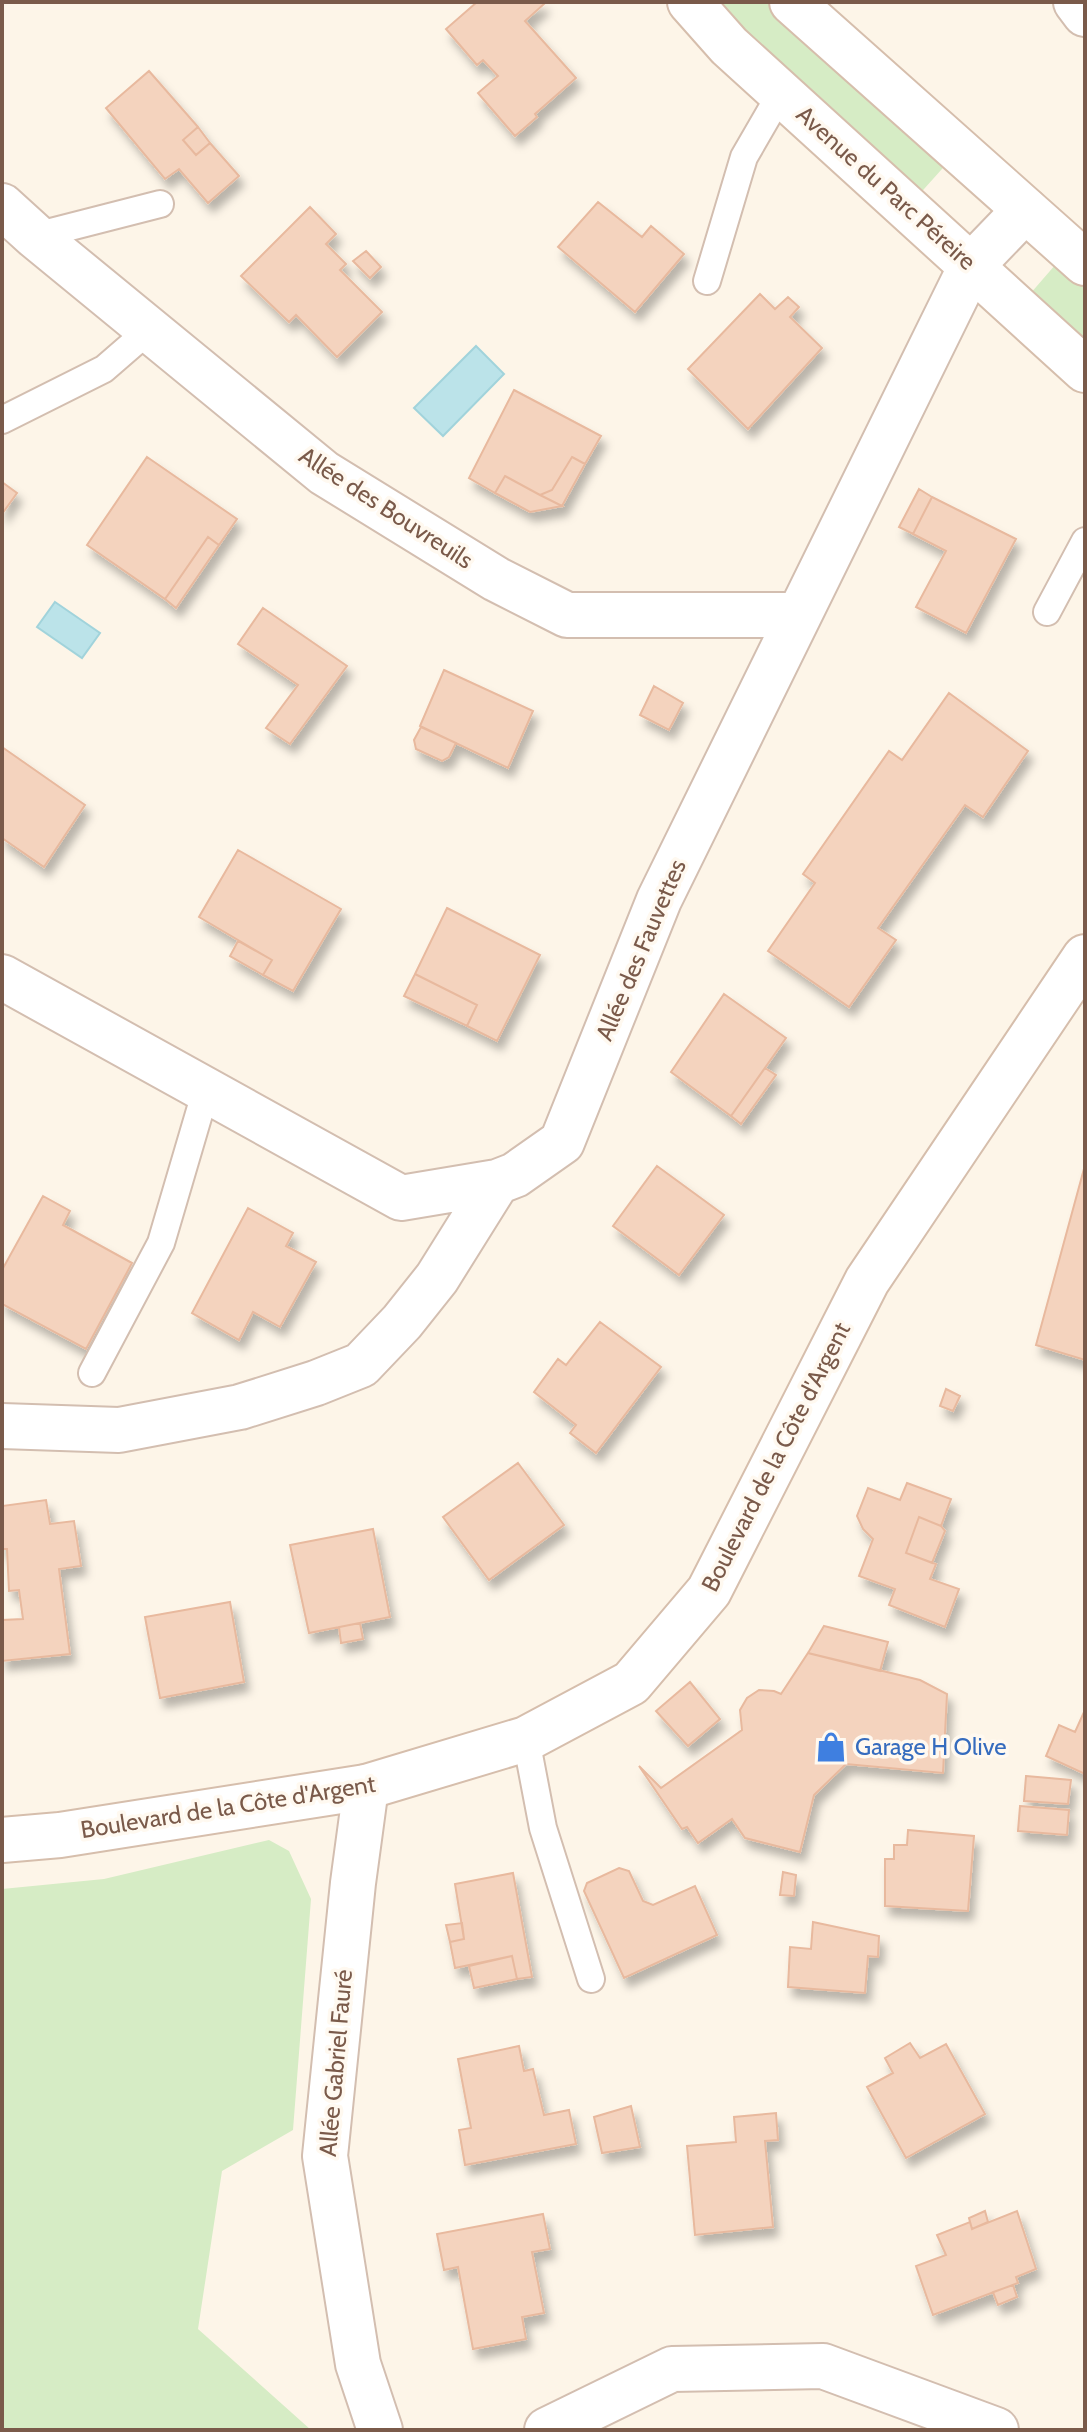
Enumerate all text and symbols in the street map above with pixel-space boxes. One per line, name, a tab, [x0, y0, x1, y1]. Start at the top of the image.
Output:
street label: Avenue du Parc Péreire	[791, 100, 982, 276]
street label: Allée des Bouvreuils	[294, 441, 479, 575]
street label: Allée des Fauvettes	[589, 855, 692, 1045]
street label: Boulevard de la Côte d'Argent	[695, 1317, 856, 1596]
shop icon: Garage H Olive	[814, 1730, 848, 1764]
place label: Garage H Olive	[855, 1732, 1007, 1761]
street label: Boulevard de la Côte d'Argent	[79, 1769, 377, 1844]
street label: Allée Gabriel Fauré	[313, 1968, 358, 2158]

